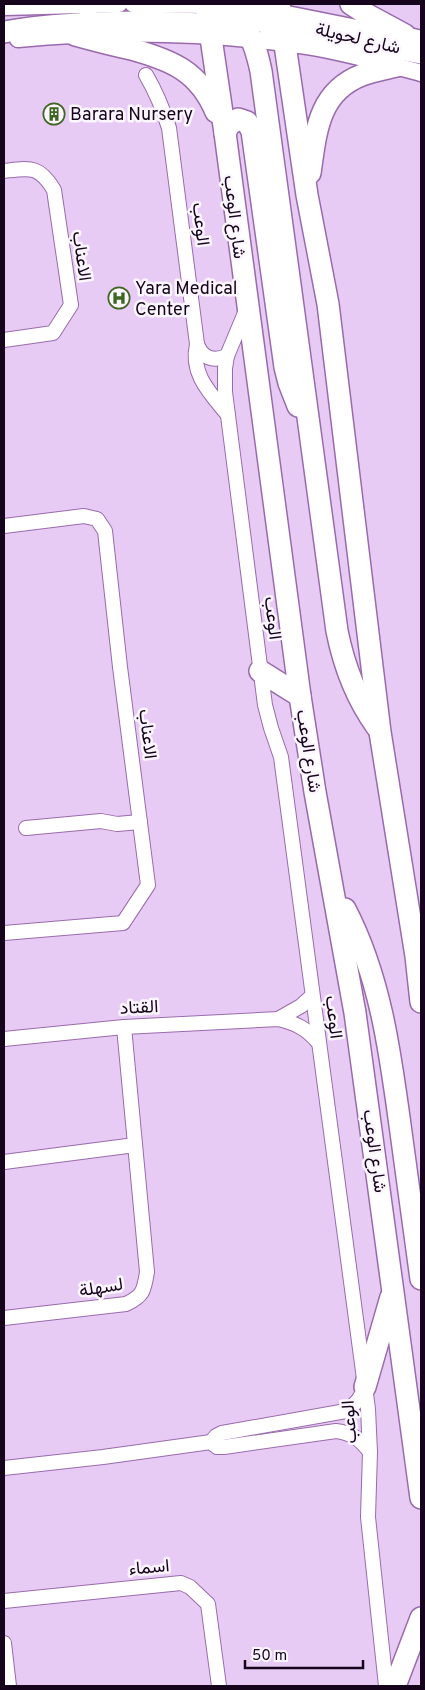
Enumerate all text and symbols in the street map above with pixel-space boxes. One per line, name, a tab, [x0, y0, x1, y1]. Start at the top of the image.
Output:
street label: شارع لحويلة	[313, 19, 402, 60]
building icon: Barara Nursery	[42, 102, 66, 126]
place label: Barara Nursery	[70, 104, 193, 127]
street label: شارع الوعب	[217, 174, 250, 260]
street label: الوعب	[185, 201, 214, 247]
street label: الاعناب	[66, 230, 95, 283]
place label: Yara Medical Center	[135, 278, 238, 322]
hospital icon: Yara Medical Center	[107, 286, 131, 310]
street label: الوعب	[257, 595, 286, 641]
street label: الاعناب	[132, 708, 161, 761]
street label: شارع الوعب	[290, 708, 325, 794]
street label: الوعب	[318, 994, 347, 1040]
street label: القتاد	[119, 996, 159, 1021]
street label: شارع الوعب	[356, 1108, 391, 1194]
street label: لسهلة	[78, 1274, 125, 1303]
street label: الوعب	[338, 1399, 363, 1444]
street label: اسماء	[128, 1555, 170, 1582]
scale bar	[245, 1638, 362, 1670]
text: 50 m	[252, 1647, 287, 1666]

